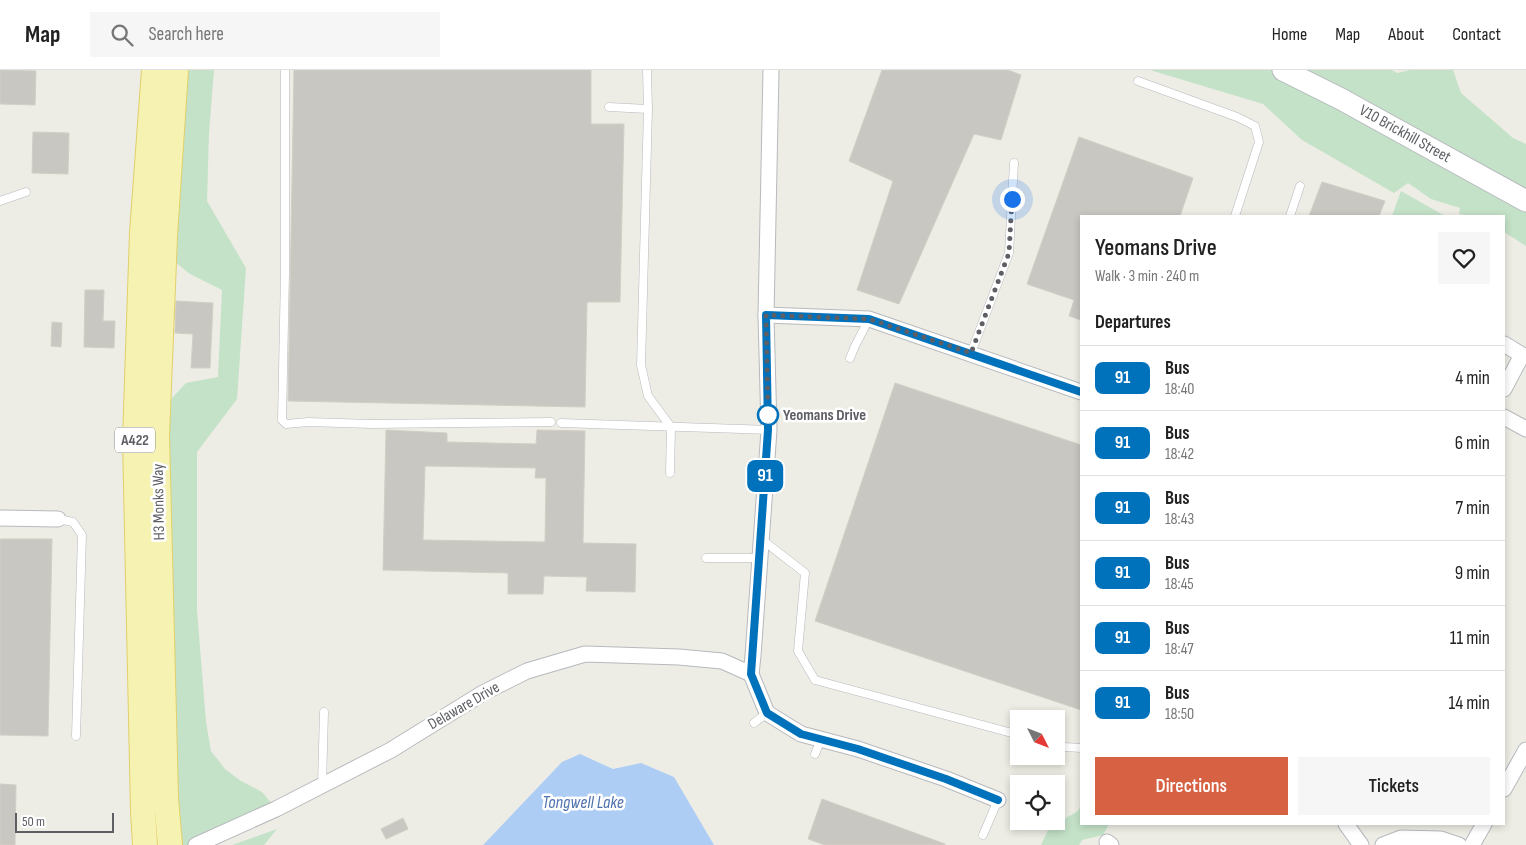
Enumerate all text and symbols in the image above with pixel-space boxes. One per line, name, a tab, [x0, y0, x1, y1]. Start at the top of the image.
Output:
search box	[90, 12, 440, 57]
text: Map	[25, 20, 60, 49]
icon: search	[108, 21, 136, 49]
text: Search here	[148, 23, 224, 46]
text: Home	[1272, 24, 1307, 45]
text: Map	[1335, 24, 1360, 45]
text: About	[1388, 24, 1424, 45]
text: Contact	[1452, 24, 1501, 45]
street label: V10 Brickhill Street	[1356, 101, 1454, 167]
your location	[1000, 187, 1025, 212]
button: heart	[1438, 232, 1490, 284]
text: Yeomans Drive	[1095, 233, 1217, 262]
text: Walk · 3 min · 240 m	[1095, 267, 1199, 286]
text: Departures	[1095, 311, 1171, 334]
text: Bus	[1165, 357, 1190, 380]
text: 91	[1115, 367, 1130, 388]
text: 4 min	[1455, 367, 1490, 390]
text: 18:40	[1165, 380, 1194, 399]
marker: Yeomans Drive	[757, 404, 779, 426]
place label: Yeomans Drive	[783, 406, 866, 425]
text: Bus	[1165, 422, 1190, 445]
road number: A422	[115, 428, 155, 452]
text: 91	[1115, 432, 1130, 453]
text: 6 min	[1455, 432, 1490, 455]
text: 18:42	[1165, 445, 1194, 464]
line badge: 91	[742, 460, 788, 492]
street label: H3 Monks Way	[149, 463, 169, 541]
text: 91	[757, 465, 773, 486]
text: Bus	[1165, 487, 1190, 510]
text: 91	[1115, 497, 1130, 518]
text: 7 min	[1456, 497, 1490, 520]
text: 18:43	[1165, 510, 1194, 529]
text: Bus	[1165, 552, 1190, 575]
text: 91	[1115, 562, 1130, 583]
text: 9 min	[1455, 562, 1490, 585]
text: 18:45	[1165, 575, 1194, 594]
text: Bus	[1165, 617, 1190, 640]
text: 91	[1115, 627, 1130, 648]
text: 11 min	[1450, 627, 1490, 650]
text: 18:47	[1165, 640, 1194, 659]
street label: Delaware Drive	[425, 678, 503, 734]
text: Bus	[1165, 682, 1190, 705]
text: 91	[1115, 692, 1130, 713]
text: 14 min	[1449, 692, 1490, 715]
text: 18:50	[1165, 705, 1194, 724]
north arrow	[1010, 710, 1065, 765]
map controls	[1010, 710, 1065, 830]
button: Directions	[1095, 757, 1288, 815]
button: Tickets	[1298, 757, 1490, 815]
button: locate	[1010, 775, 1065, 830]
water label: Tongwell Lake	[542, 792, 624, 813]
scale bar	[15, 810, 114, 833]
text: 50 m	[22, 813, 45, 830]

